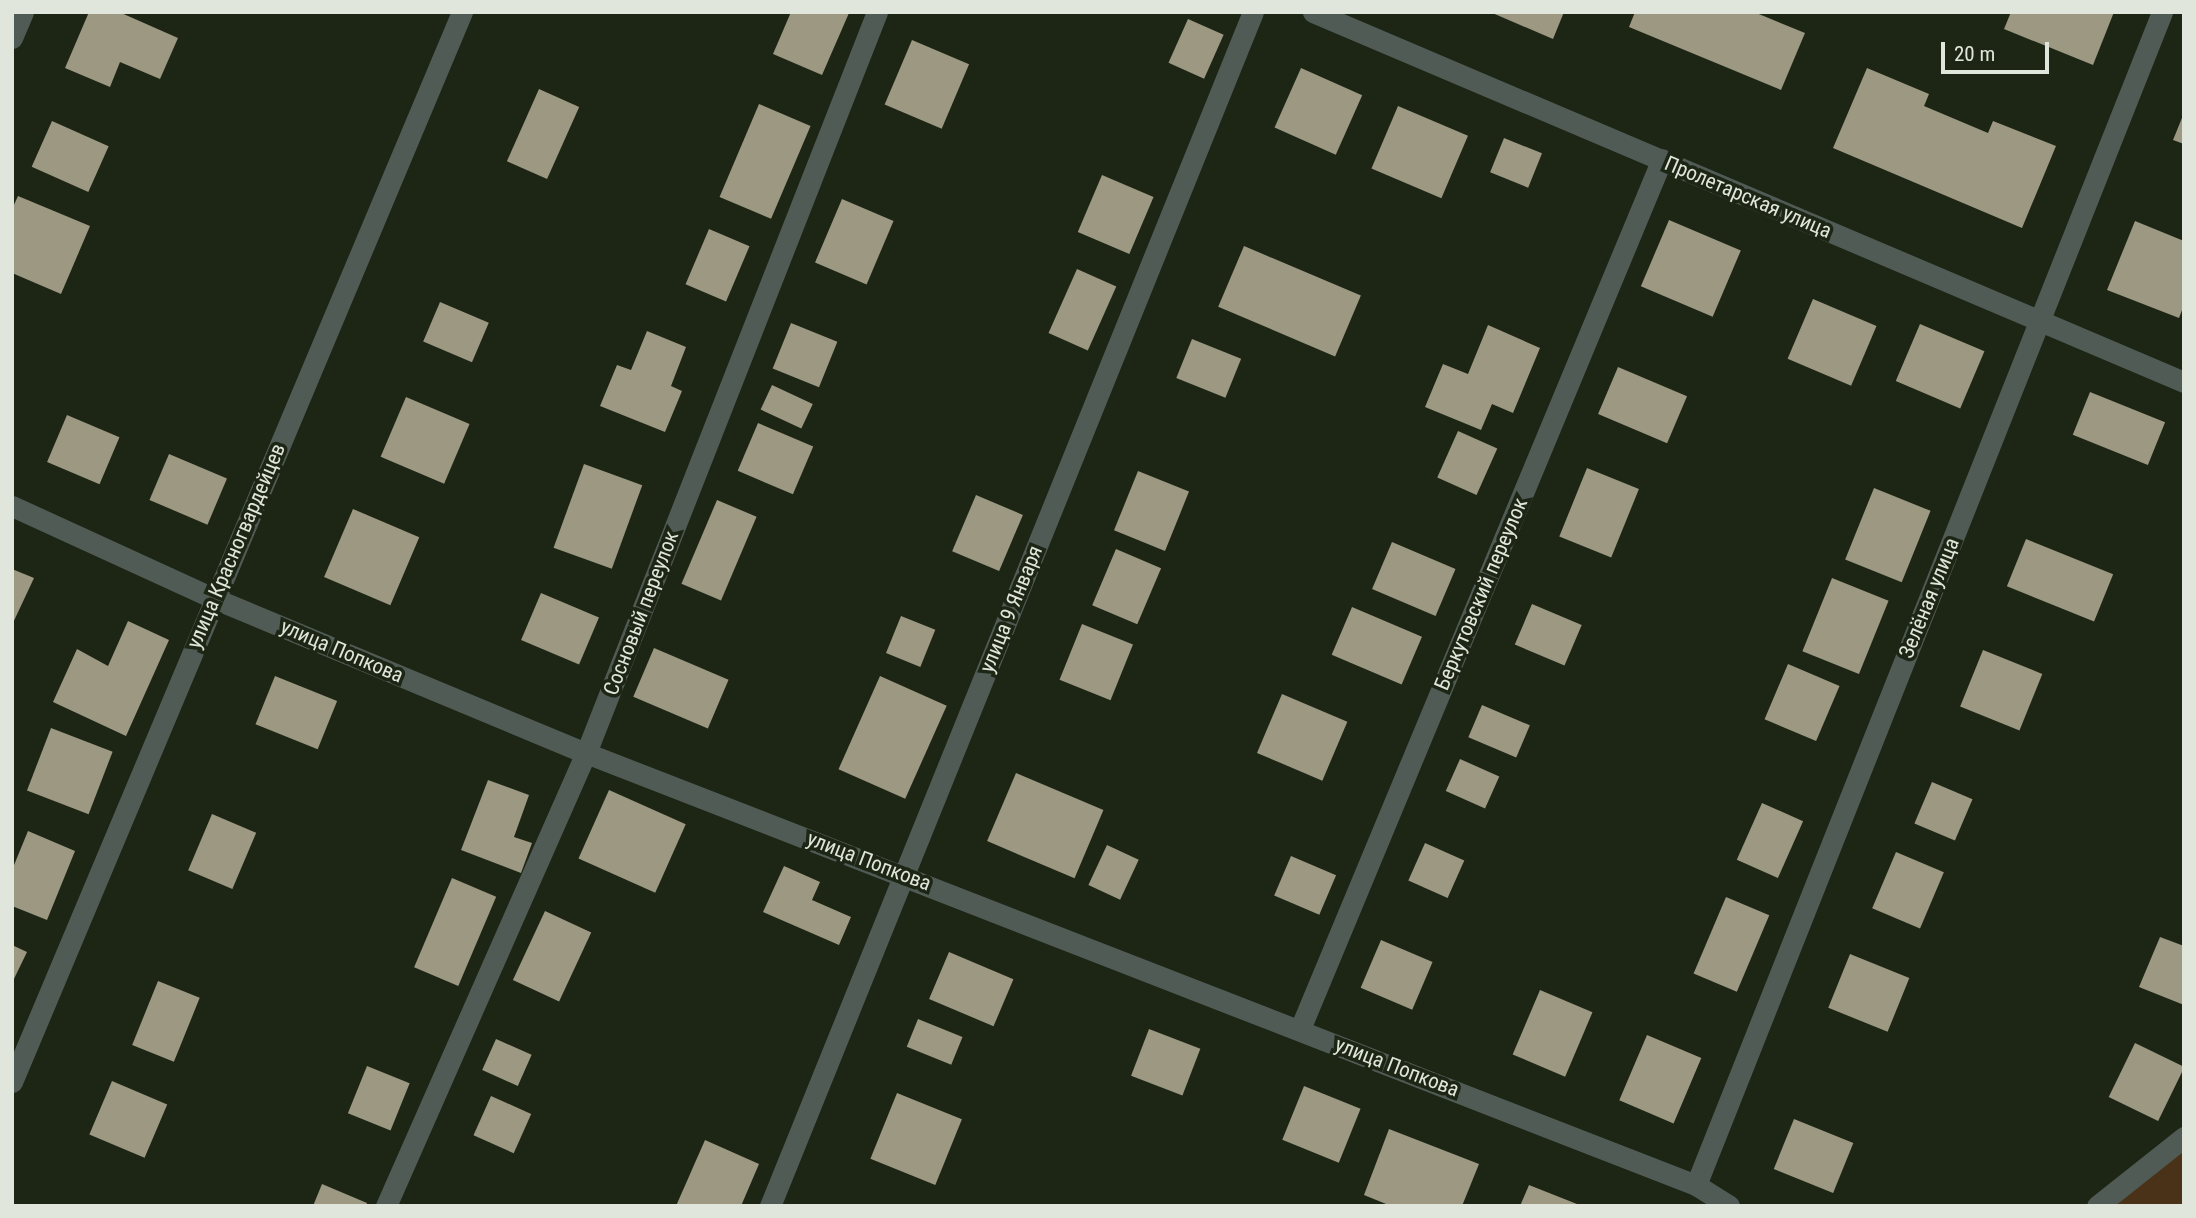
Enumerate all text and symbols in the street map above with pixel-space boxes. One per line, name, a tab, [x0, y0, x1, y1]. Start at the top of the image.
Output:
scale bar	[1944, 28, 2052, 72]
text: 20 m	[1954, 42, 1995, 66]
street label: Пролетарская улица	[1661, 150, 1835, 244]
street label: улица Красногвардейцев	[181, 440, 291, 652]
street label: Беркутовский переулок	[1429, 494, 1533, 694]
street label: Сосновый переулок	[598, 527, 684, 699]
street label: Зелёная улица	[1893, 534, 1965, 662]
street label: улица 9 Января	[974, 542, 1048, 676]
street label: улица Попкова	[277, 614, 407, 688]
street label: улица Попкова	[803, 826, 935, 896]
street label: улица Попкова	[1331, 1032, 1463, 1102]

